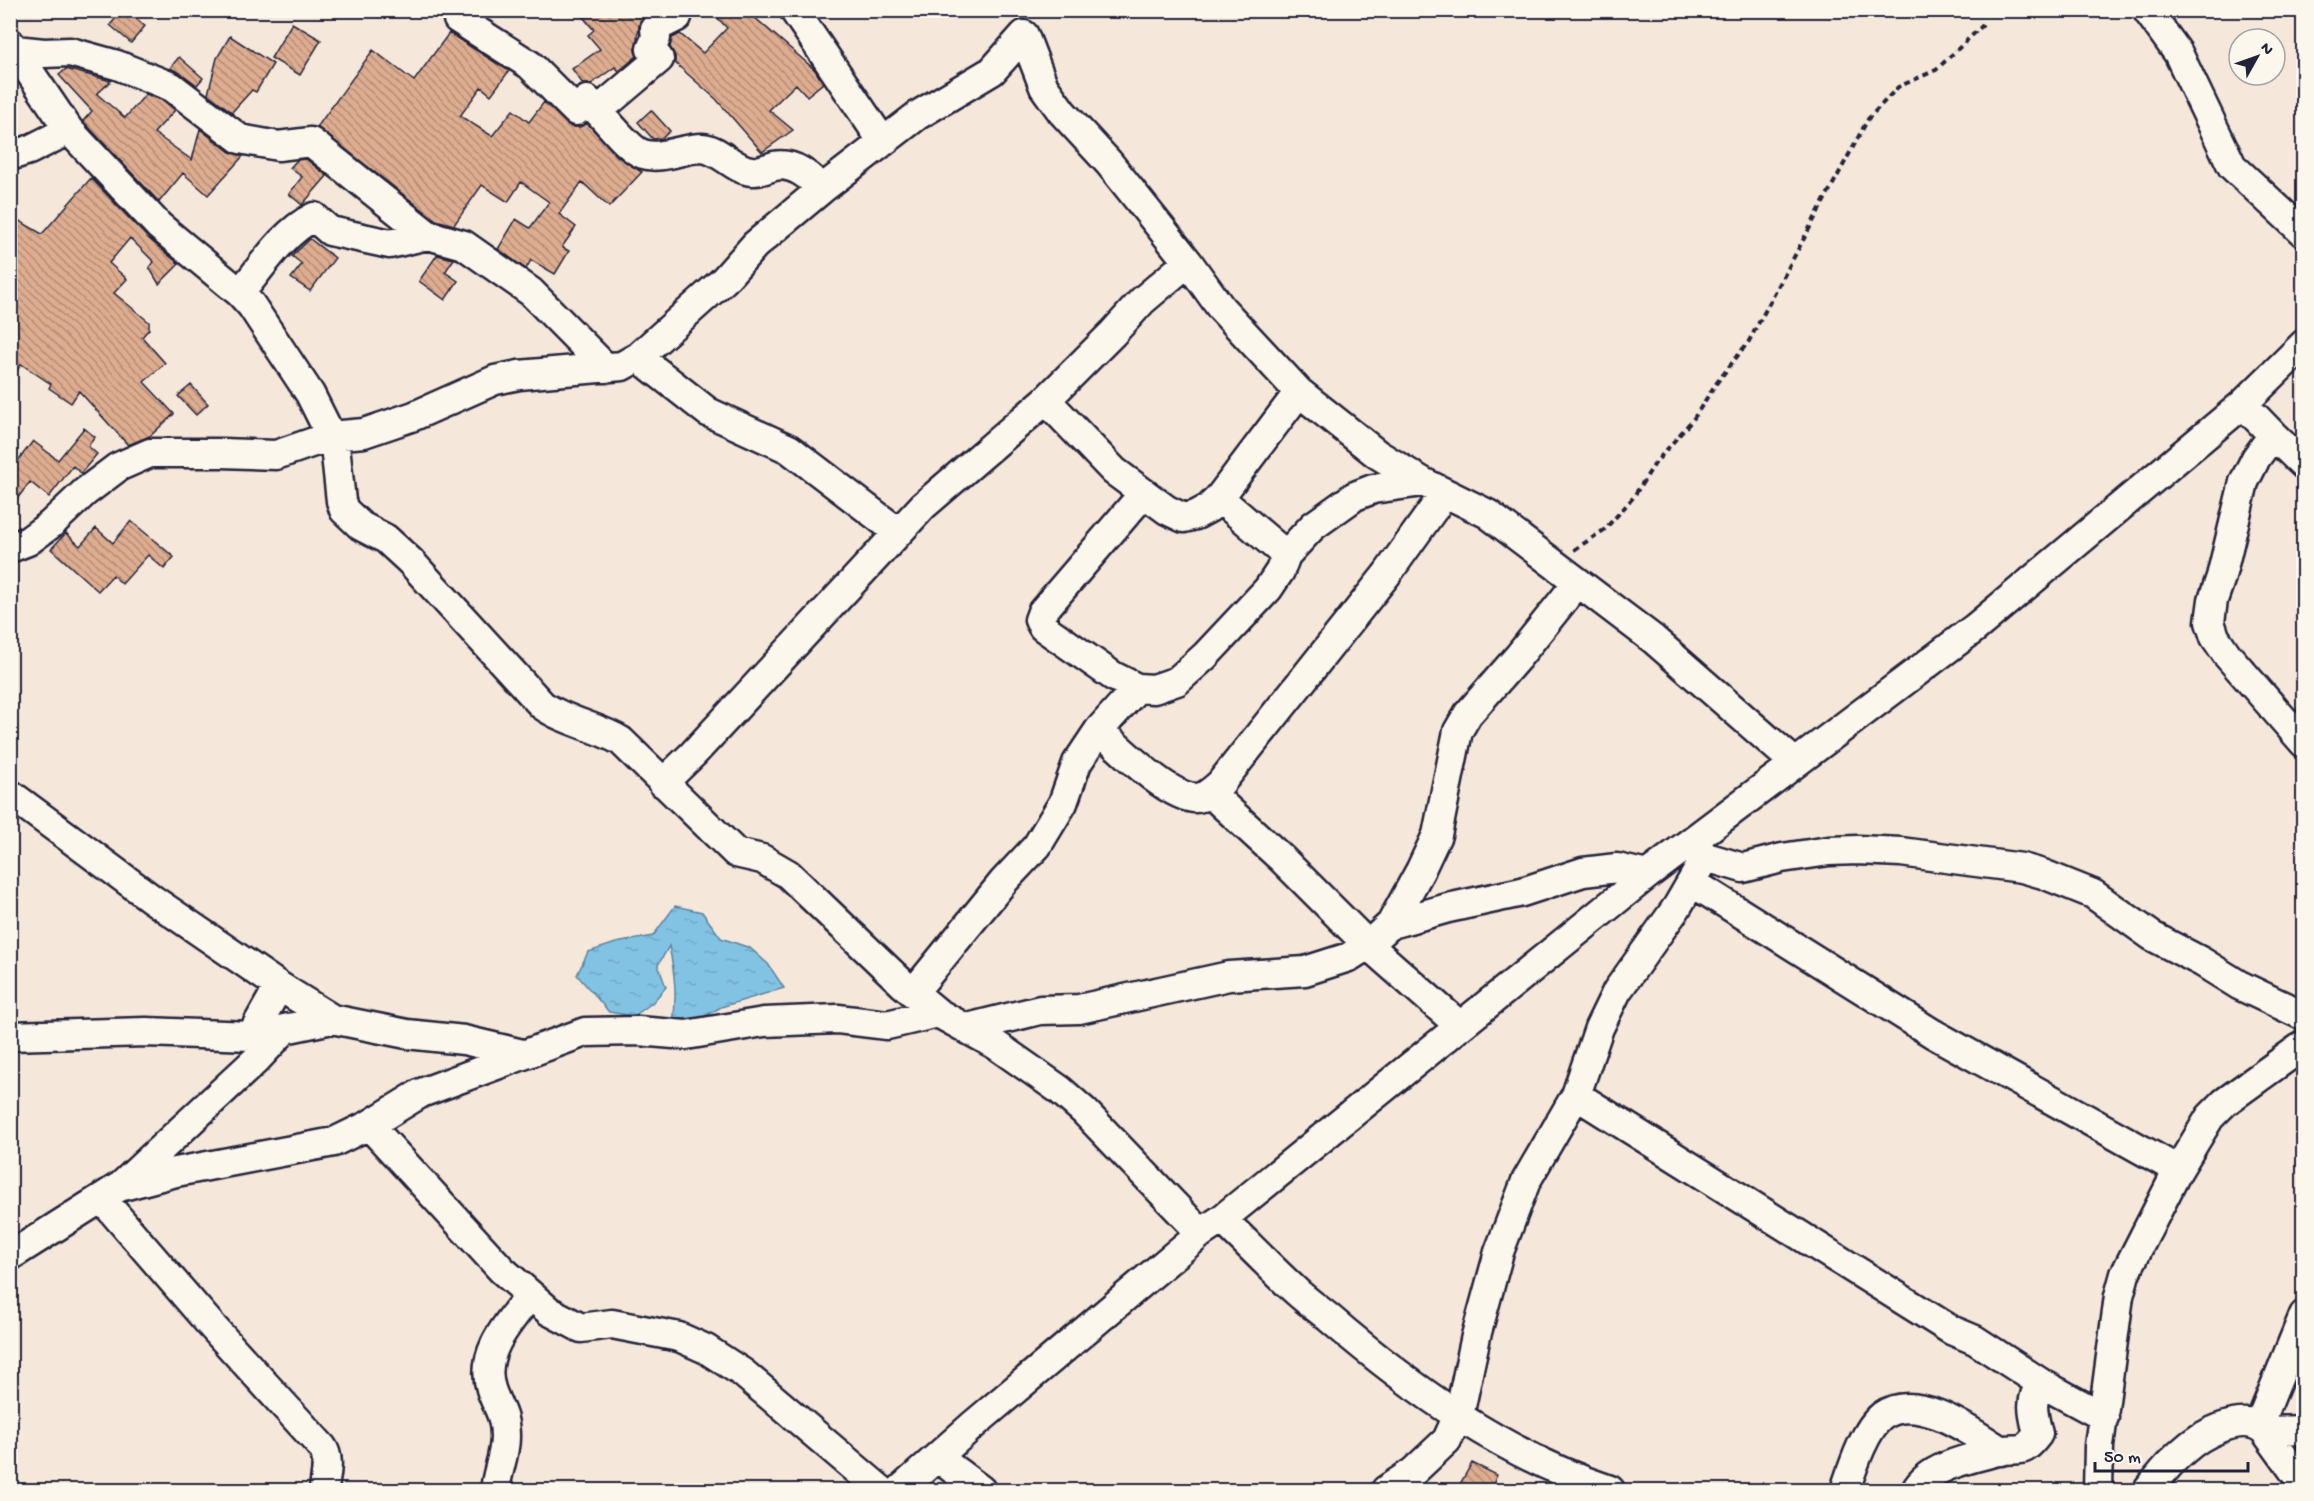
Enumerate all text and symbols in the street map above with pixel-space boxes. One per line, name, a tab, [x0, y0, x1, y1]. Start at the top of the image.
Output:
north arrow	[2227, 27, 2287, 87]
text: N	[2255, 39, 2277, 60]
scale bar	[2095, 1435, 2248, 1473]
text: 50 m	[2104, 1448, 2141, 1469]

